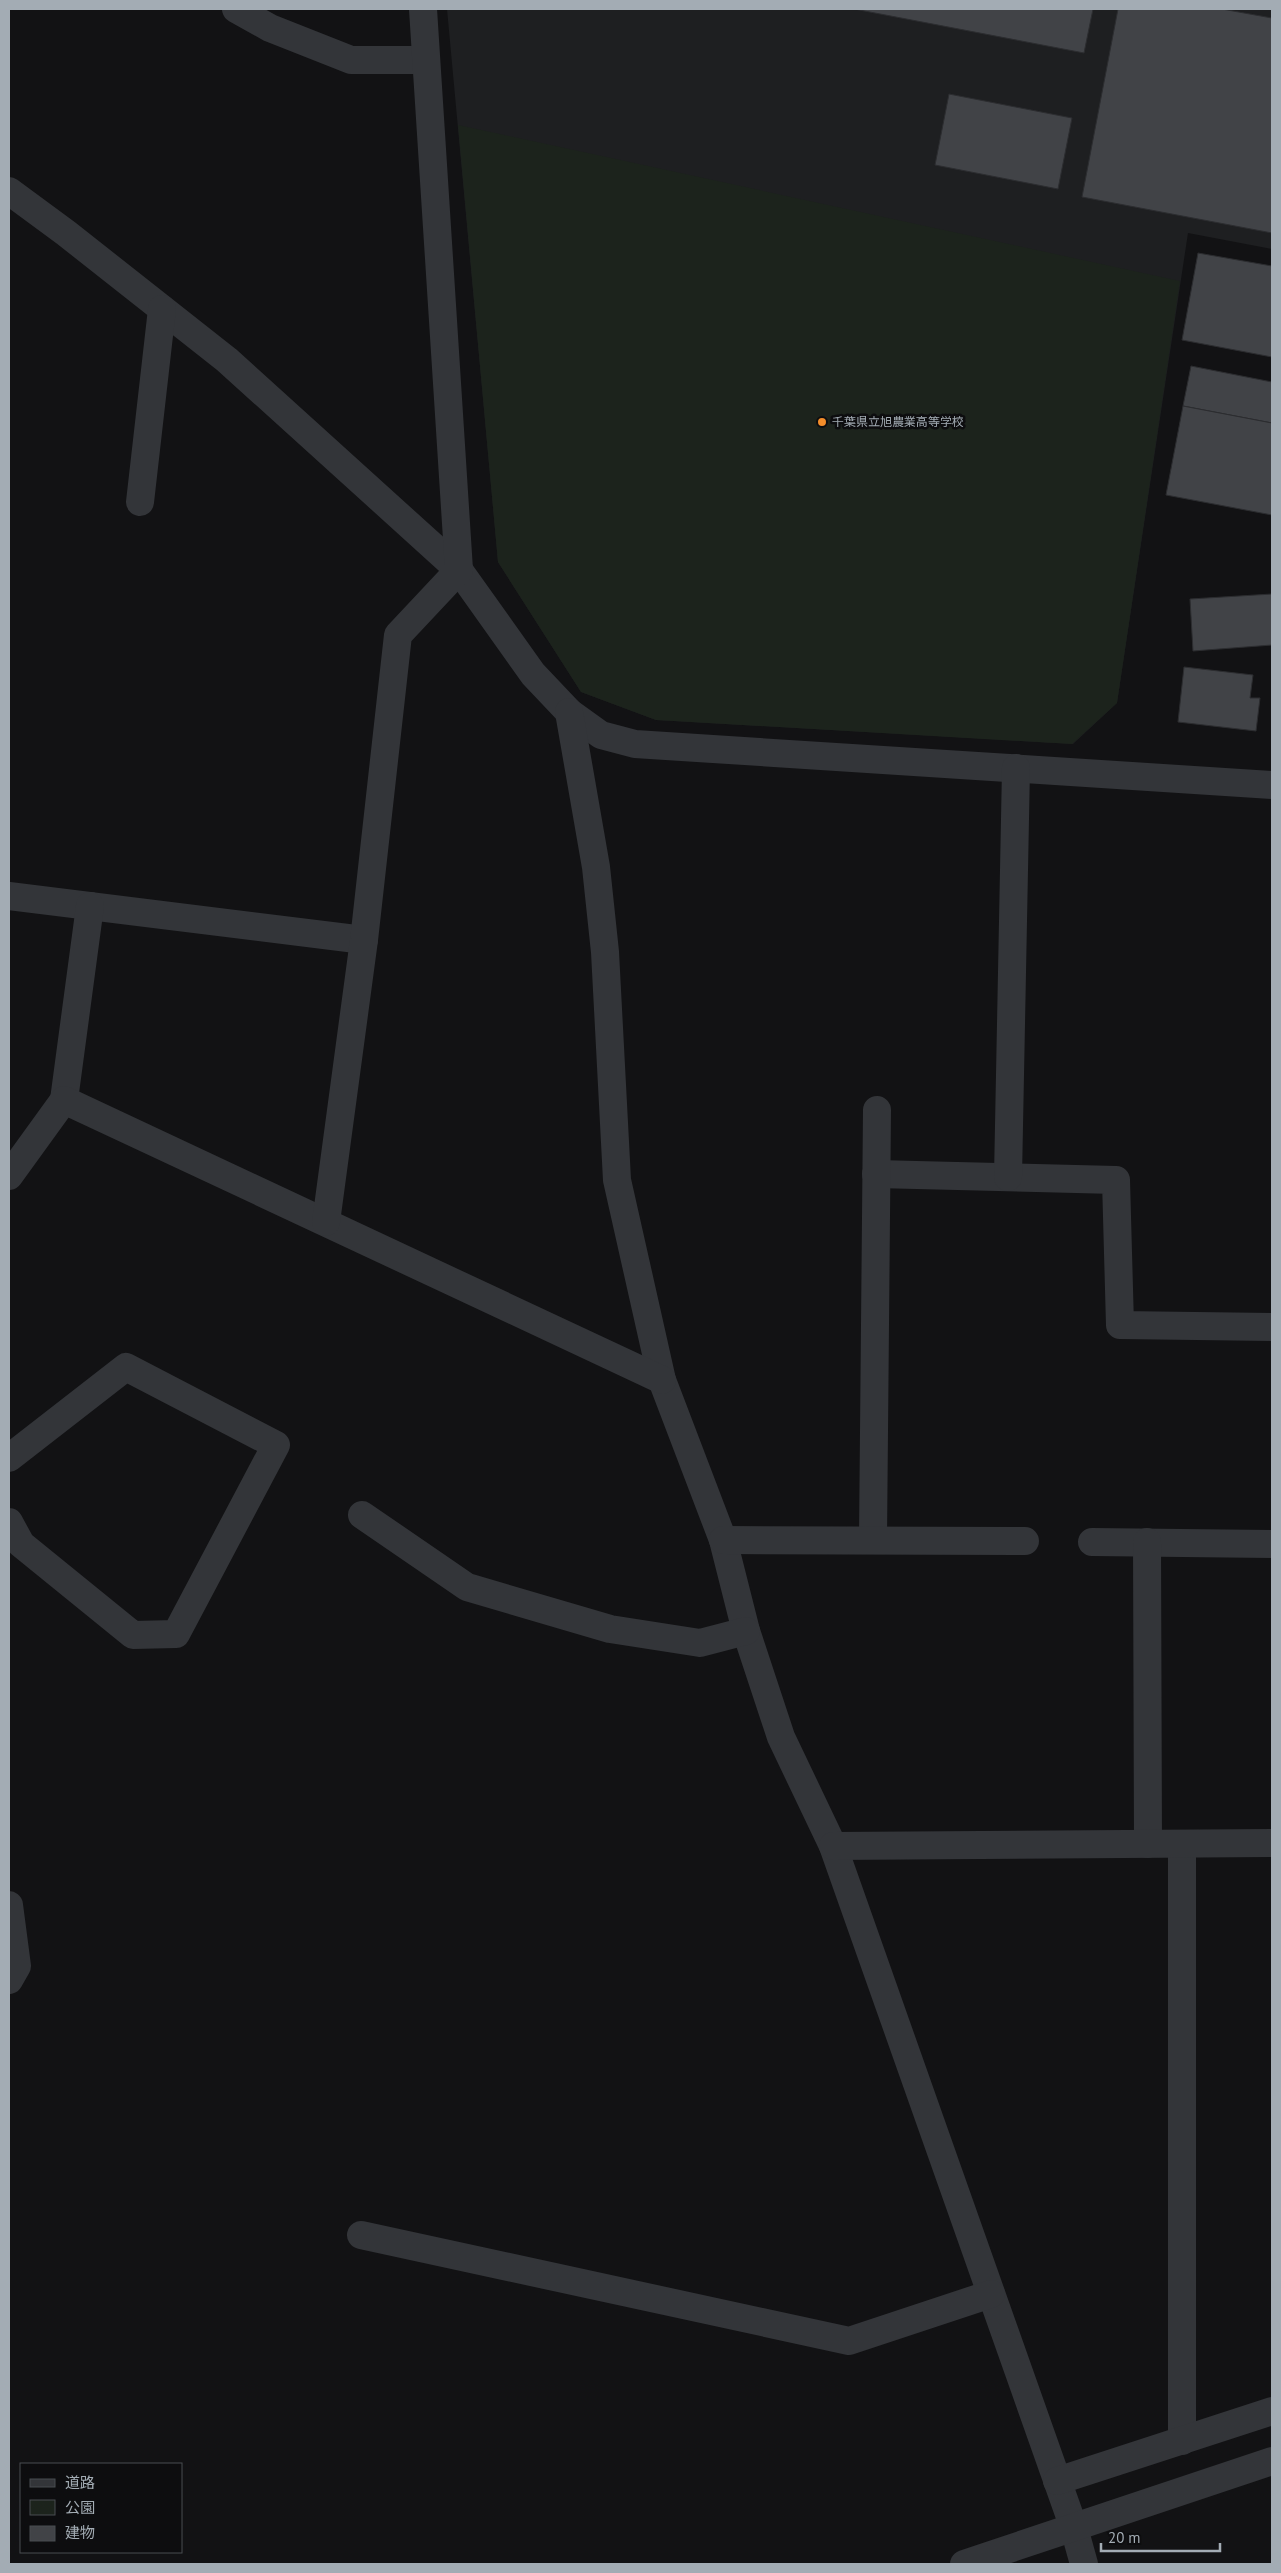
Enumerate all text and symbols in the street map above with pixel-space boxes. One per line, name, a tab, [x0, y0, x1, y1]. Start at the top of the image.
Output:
place label: 千葉県立旭農業高等学校	[832, 414, 964, 429]
marker: 千葉県立旭農業高等学校	[816, 416, 828, 428]
legend	[20, 2463, 182, 2553]
text: 道路	[65, 2473, 95, 2492]
text: 公園	[65, 2498, 95, 2517]
scale bar	[1101, 2520, 1220, 2552]
text: 建物	[65, 2523, 95, 2542]
text: 20 m	[1108, 2528, 1141, 2547]

